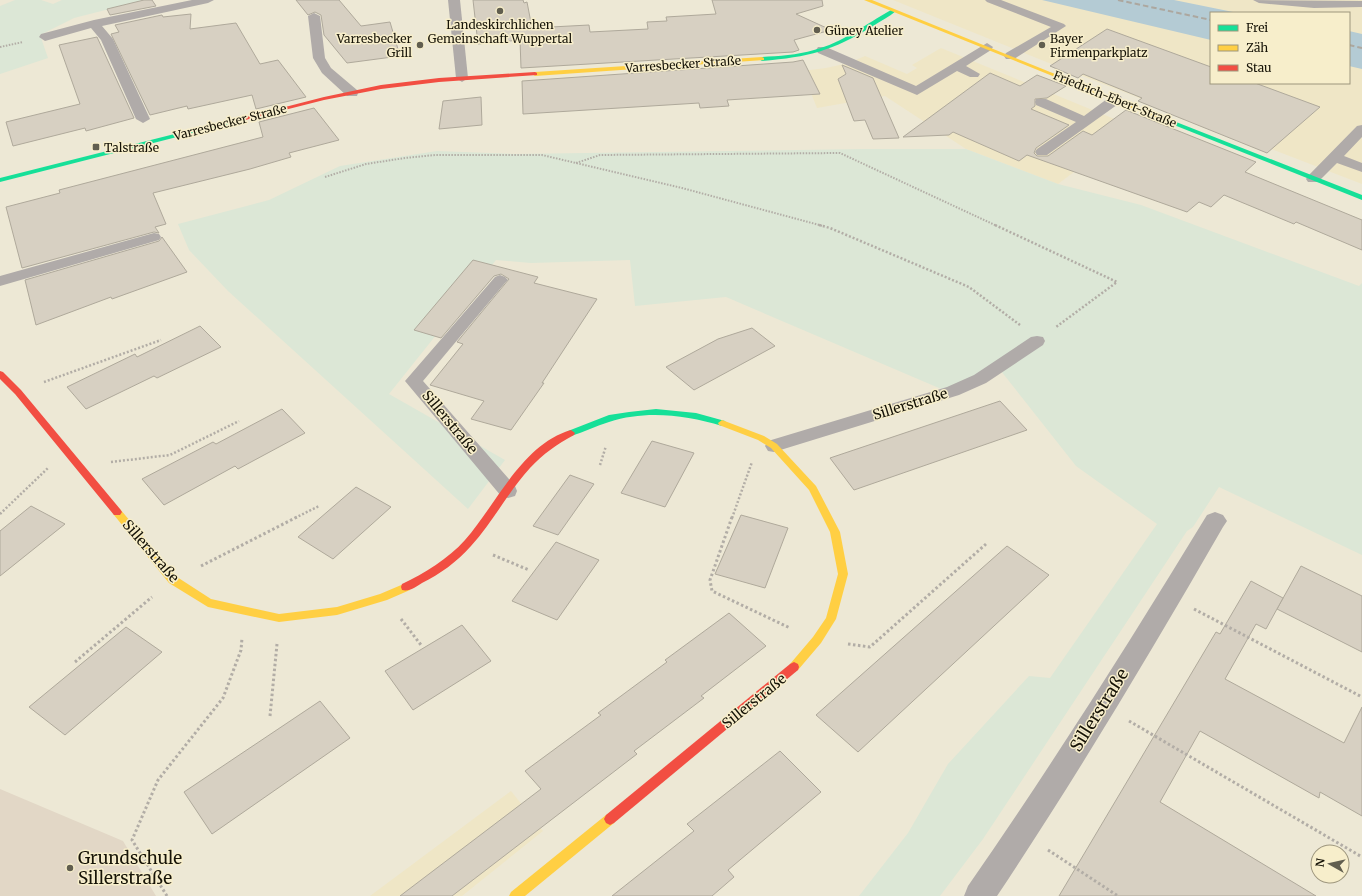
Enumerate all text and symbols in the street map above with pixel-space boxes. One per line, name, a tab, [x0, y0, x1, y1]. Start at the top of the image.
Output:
marker: Landeskirchlichen Gemeinschaft Wuppertal	[495, 6, 505, 16]
legend	[1210, 12, 1350, 84]
place label: Landeskirchlichen Gemeinschaft Wuppertal	[428, 17, 572, 46]
text: Frei	[1246, 20, 1268, 35]
place label: Güney Atelier	[825, 23, 904, 38]
marker: Güney Atelier	[812, 25, 822, 35]
place label: Varresbecker Grill	[336, 31, 413, 60]
place label: Bayer Firmenparkplatz	[1050, 31, 1148, 60]
marker: Varresbecker Grill	[415, 40, 425, 50]
marker: Bayer Firmenparkplatz	[1037, 40, 1047, 50]
text: Zäh	[1246, 40, 1268, 55]
street label: Varresbecker Straße	[624, 52, 741, 76]
text: Stau	[1246, 60, 1272, 75]
street label: Friedrich-Ebert-Straße	[1051, 67, 1179, 131]
street label: Varresbecker Straße	[171, 101, 288, 144]
place label: Talstraße	[104, 140, 159, 155]
marker: Talstraße	[91, 142, 101, 152]
street label: Sillerstraße	[870, 384, 950, 424]
street label: Sillerstraße	[418, 387, 482, 457]
street label: Sillerstraße	[119, 516, 183, 586]
street label: Sillerstraße	[1065, 664, 1133, 756]
street label: Sillerstraße	[718, 670, 790, 732]
north arrow	[1310, 844, 1350, 884]
place label: Grundschule Sillerstraße	[78, 847, 182, 889]
text: N	[1313, 857, 1328, 868]
marker: Grundschule Sillerstraße	[65, 863, 75, 873]

